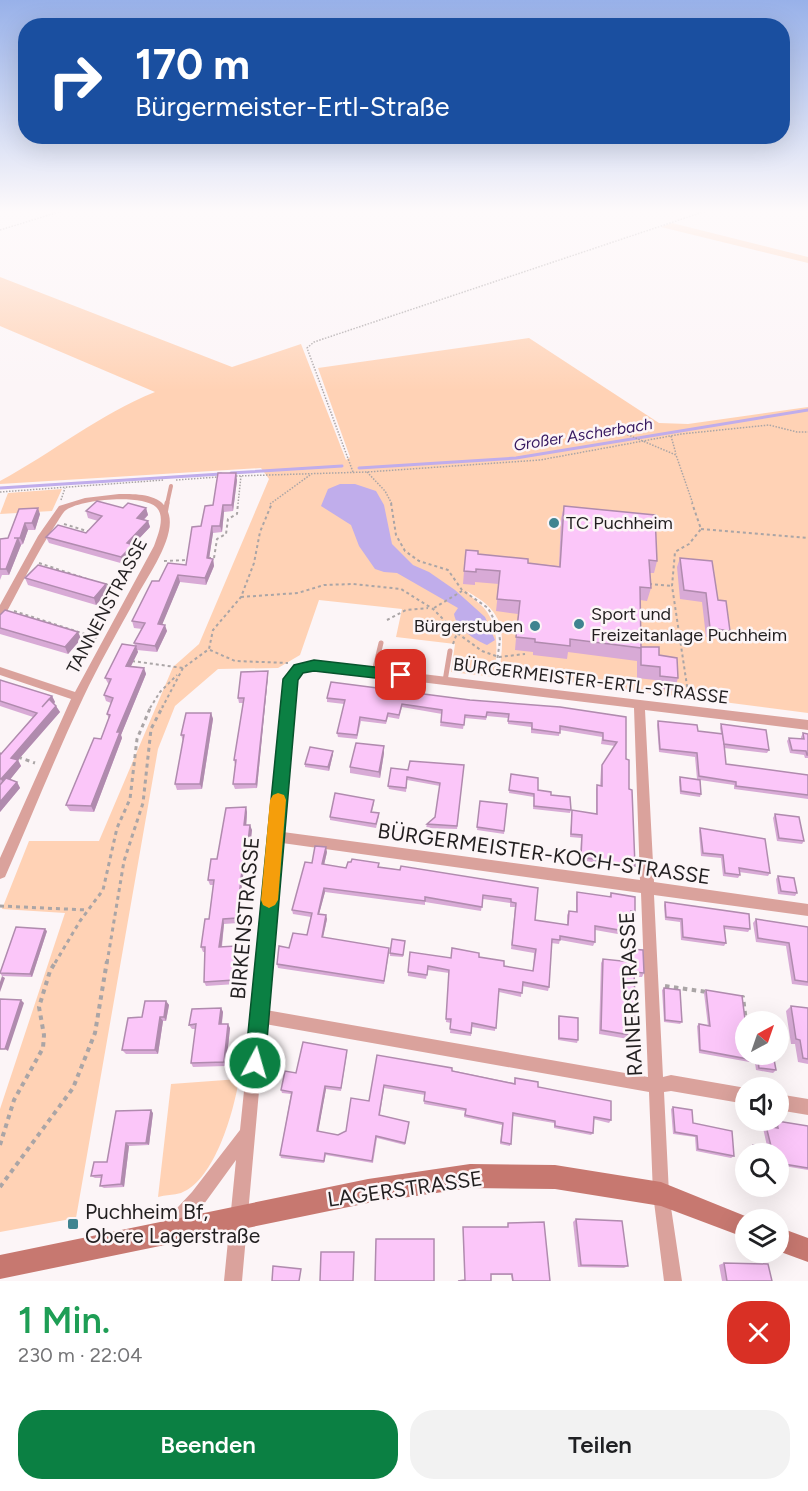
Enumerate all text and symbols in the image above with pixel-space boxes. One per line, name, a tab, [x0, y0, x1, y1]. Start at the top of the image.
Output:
text: 170 m	[135, 39, 250, 90]
icon: right	[36, 42, 114, 120]
text: Bürgermeister-Ertl-Straße	[135, 90, 449, 123]
water label: Großer Ascherbach	[512, 414, 654, 455]
place label: TC Puchheim	[566, 512, 673, 534]
marker: TC Puchheim	[547, 516, 561, 530]
street label: TANNENSTRASSE	[62, 534, 152, 678]
place label: Sport und Freizeitanlage Puchheim	[591, 603, 787, 646]
place label: Bürgerstuben	[414, 615, 523, 637]
marker: Sport und Freizeitanlage Puchheim	[572, 617, 586, 631]
marker: Bürgerstuben	[528, 619, 542, 633]
pin	[375, 649, 426, 700]
street label: BÜRGERMEISTER-ERTL-STRASSE	[452, 653, 730, 709]
icon: arrive	[384, 658, 417, 691]
street label: BÜRGERMEISTER-KOCH-STRASSE	[376, 818, 712, 889]
street label: BIRKENSTRASSE	[225, 836, 264, 1000]
street label: RAINERSTRASSE	[614, 911, 647, 1077]
north arrow	[735, 1011, 789, 1065]
map controls	[735, 1011, 789, 1263]
position arrow	[223, 1031, 287, 1095]
button: sound	[735, 1077, 789, 1131]
button: search	[735, 1143, 789, 1197]
street label: LAGERSTRASSE	[326, 1165, 484, 1212]
place label: Puchheim Bf, Obere Lagerstraße	[85, 1199, 260, 1248]
button: layers	[735, 1209, 789, 1263]
marker: Puchheim Bf, Obere Lagerstraße	[66, 1217, 80, 1231]
text: 1 Min.	[18, 1299, 110, 1342]
button: close	[727, 1301, 790, 1364]
text: 230 m · 22:04	[18, 1343, 142, 1367]
button: Beenden	[18, 1410, 398, 1479]
button: Teilen	[410, 1410, 790, 1479]

